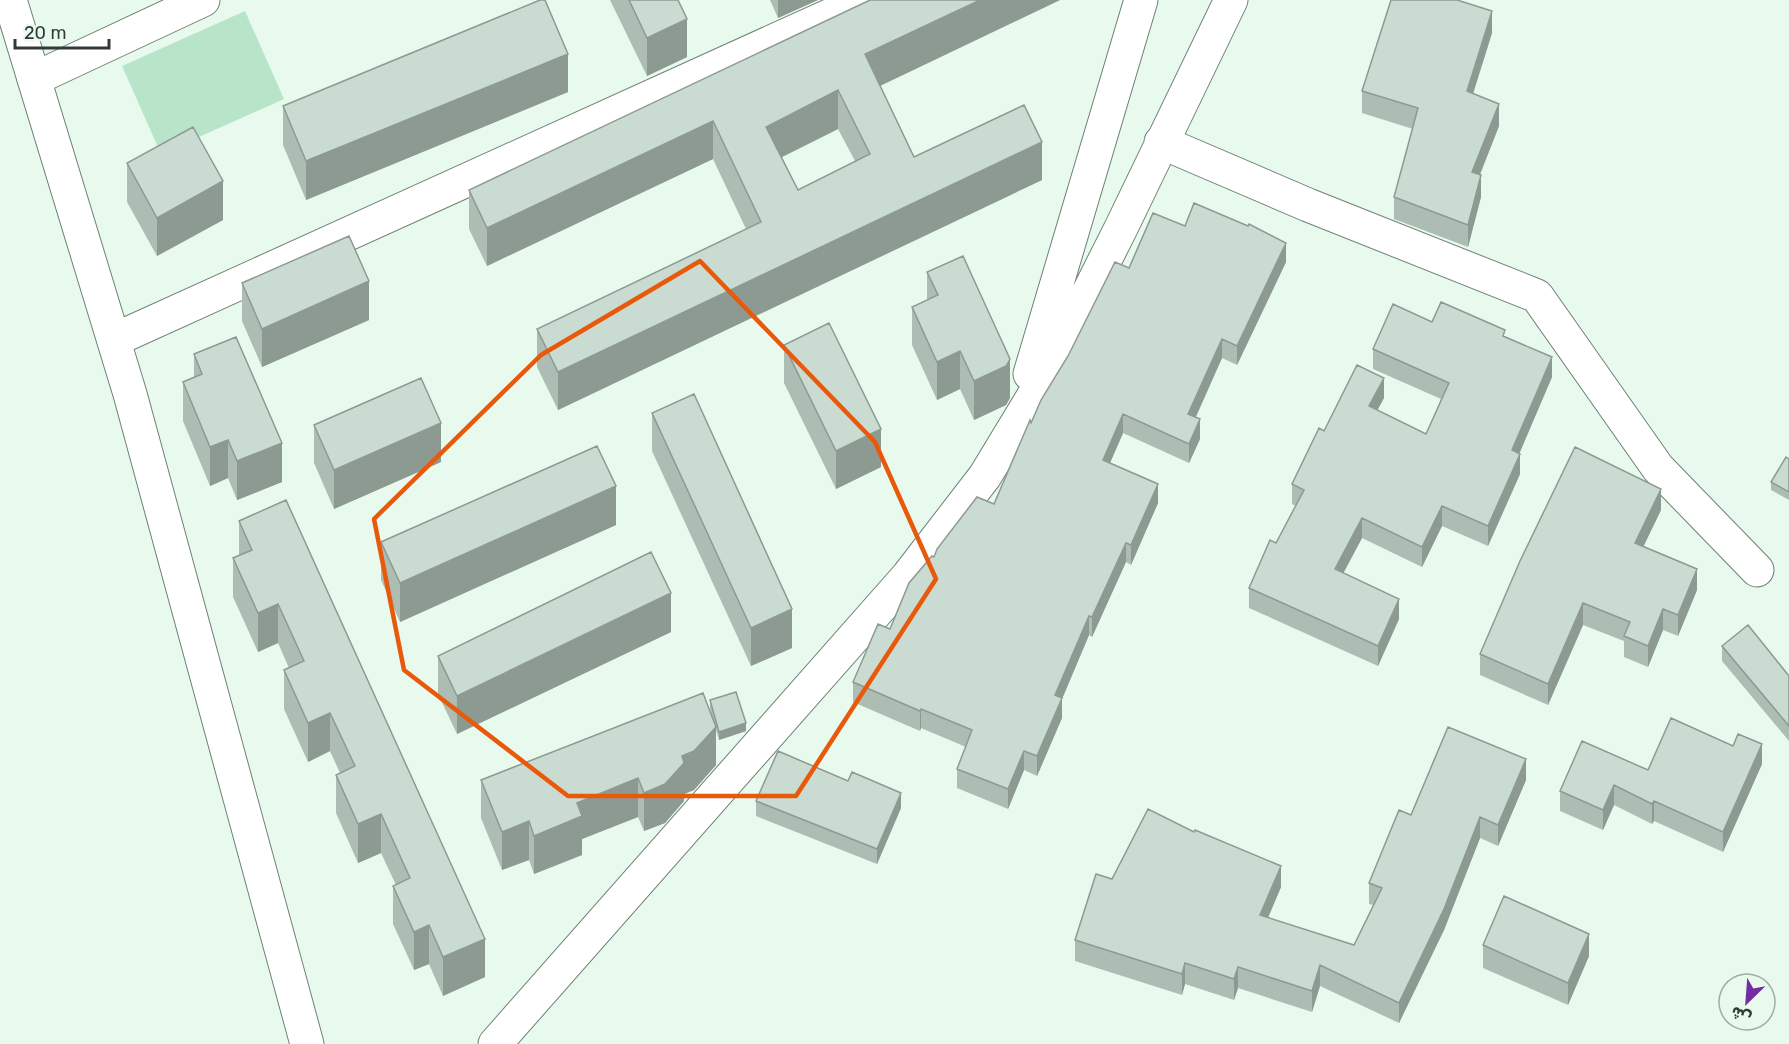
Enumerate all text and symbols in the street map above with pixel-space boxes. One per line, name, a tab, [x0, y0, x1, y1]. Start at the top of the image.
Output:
scale bar	[15, 12, 110, 50]
text: 20 m	[24, 22, 66, 44]
north arrow	[1717, 972, 1777, 1032]
text: ش	[1728, 1002, 1754, 1028]

